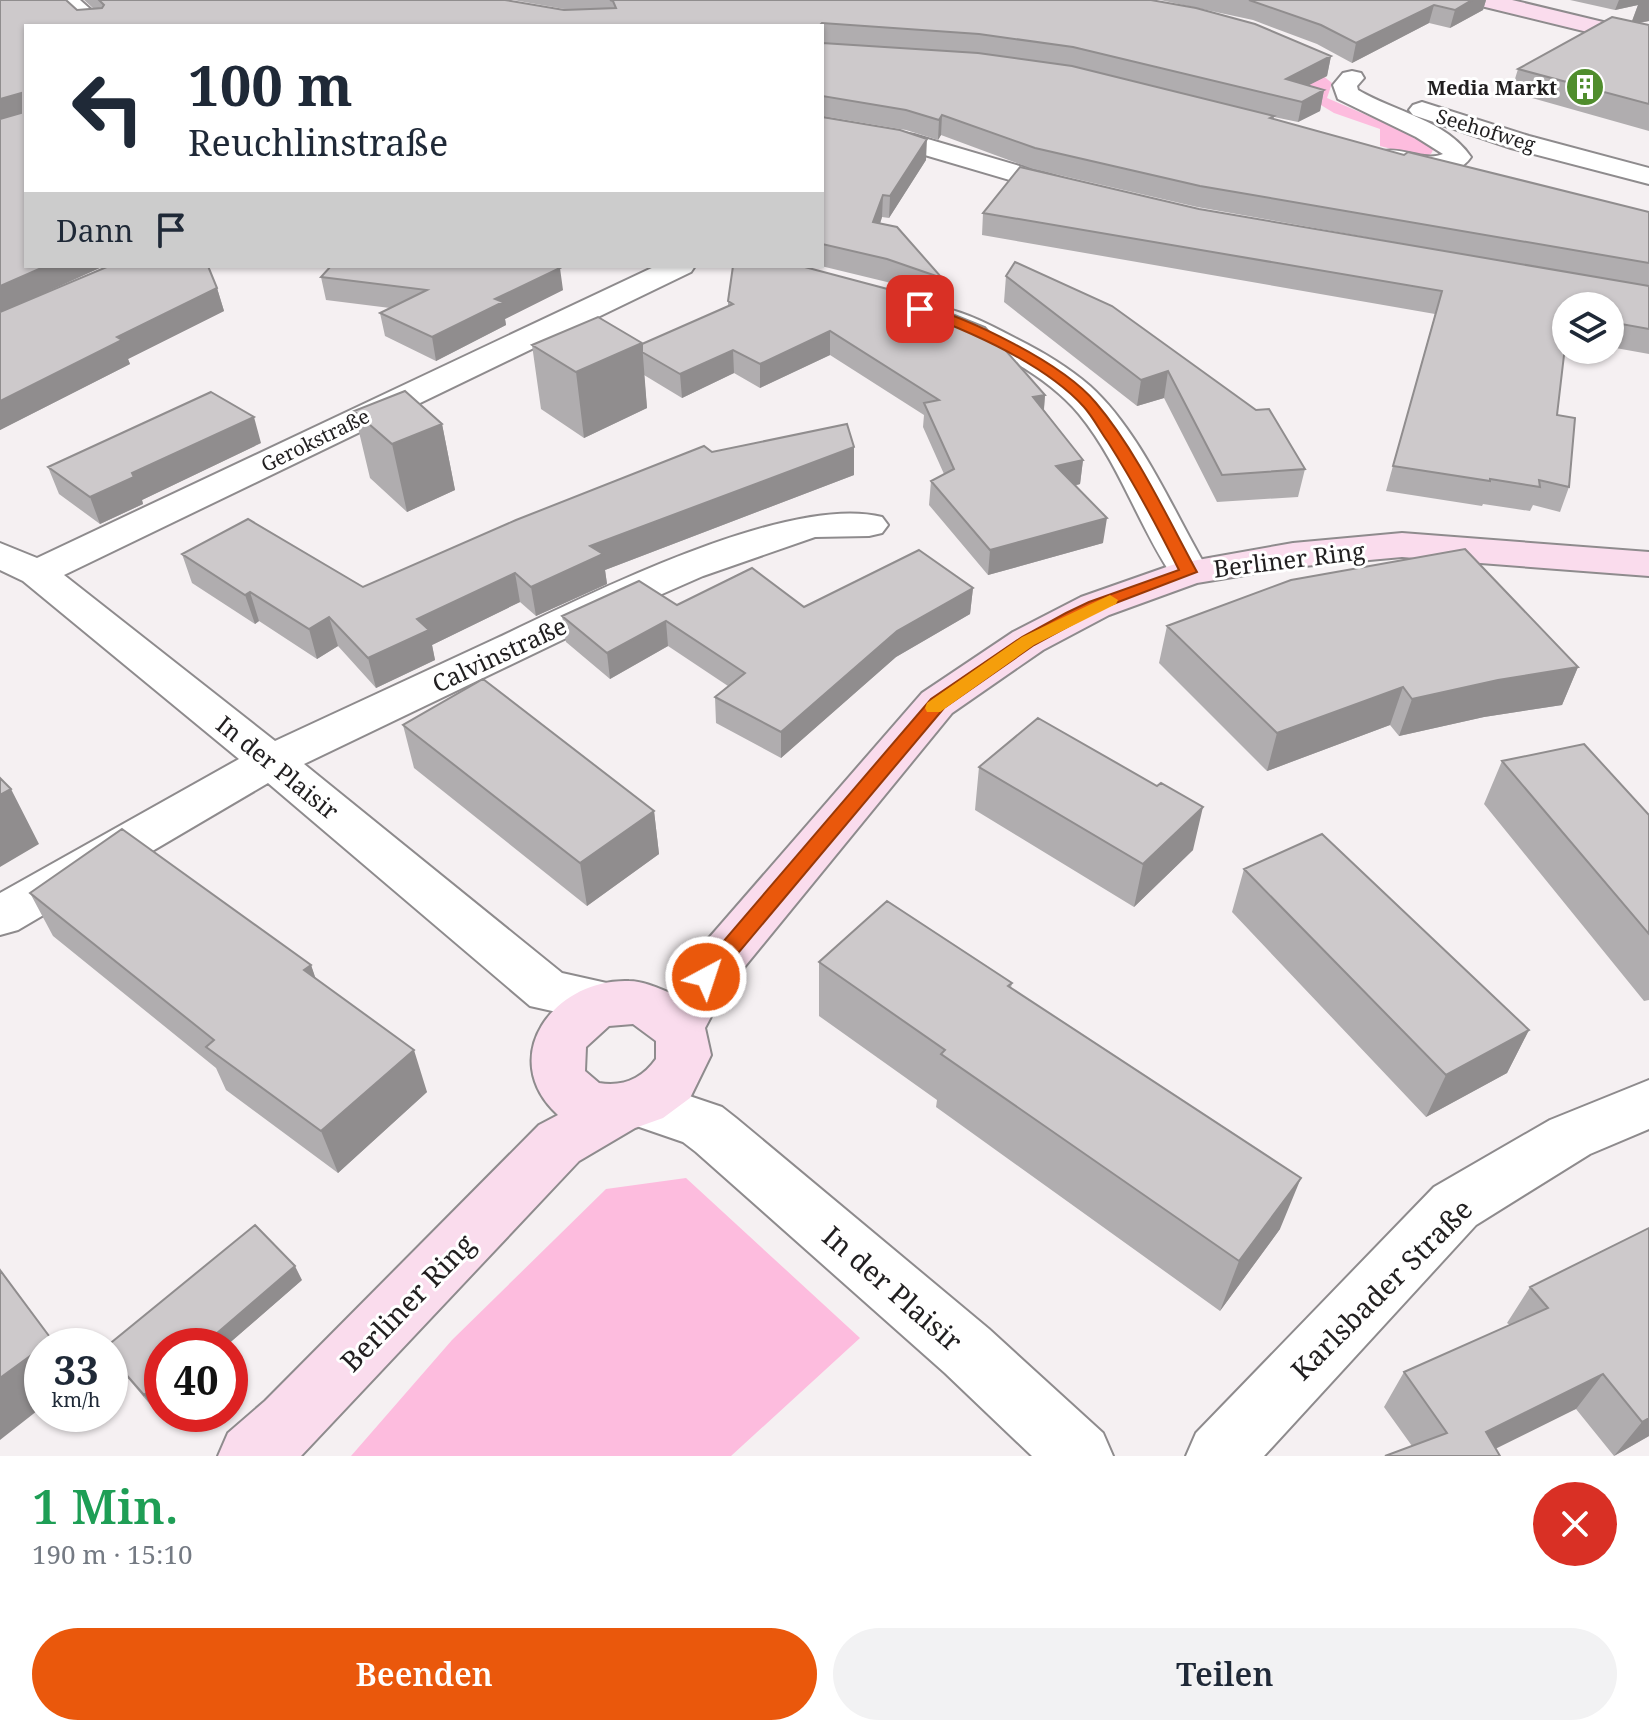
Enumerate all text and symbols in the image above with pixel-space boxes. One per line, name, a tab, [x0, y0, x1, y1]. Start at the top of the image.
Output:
text: 100 m	[188, 46, 353, 122]
icon: left	[56, 56, 160, 160]
building icon: Media Markt	[1564, 66, 1606, 108]
place label: Media Markt	[1427, 74, 1557, 101]
street label: Seehofweg	[1433, 102, 1539, 158]
text: Reuchlinstraße	[188, 118, 448, 167]
icon: arrive	[149, 208, 193, 252]
text: Dann	[56, 210, 133, 251]
pin	[886, 275, 954, 343]
icon: arrive	[898, 287, 942, 331]
map controls	[1552, 292, 1624, 364]
button: layers	[1552, 292, 1624, 364]
street label: Gerokstraße	[256, 402, 374, 478]
street label: Berliner Ring	[1211, 533, 1367, 585]
street label: Calvinstraße	[426, 608, 572, 700]
street label: In der Plaisir	[210, 707, 346, 827]
position arrow	[664, 935, 748, 1019]
street label: Karlsbader Straße	[1282, 1190, 1480, 1388]
street label: In der Plaisir	[815, 1217, 971, 1359]
street label: Berliner Ring	[331, 1225, 483, 1379]
speed limit sign: 40	[144, 1328, 248, 1432]
text: 33	[53, 1342, 99, 1397]
text: km/h	[51, 1386, 101, 1413]
text: 1 Min.	[32, 1473, 178, 1538]
button: close	[1533, 1482, 1617, 1566]
text: 190 m · 15:10	[32, 1536, 193, 1572]
button: Beenden	[32, 1628, 817, 1720]
button: Teilen	[833, 1628, 1617, 1720]

